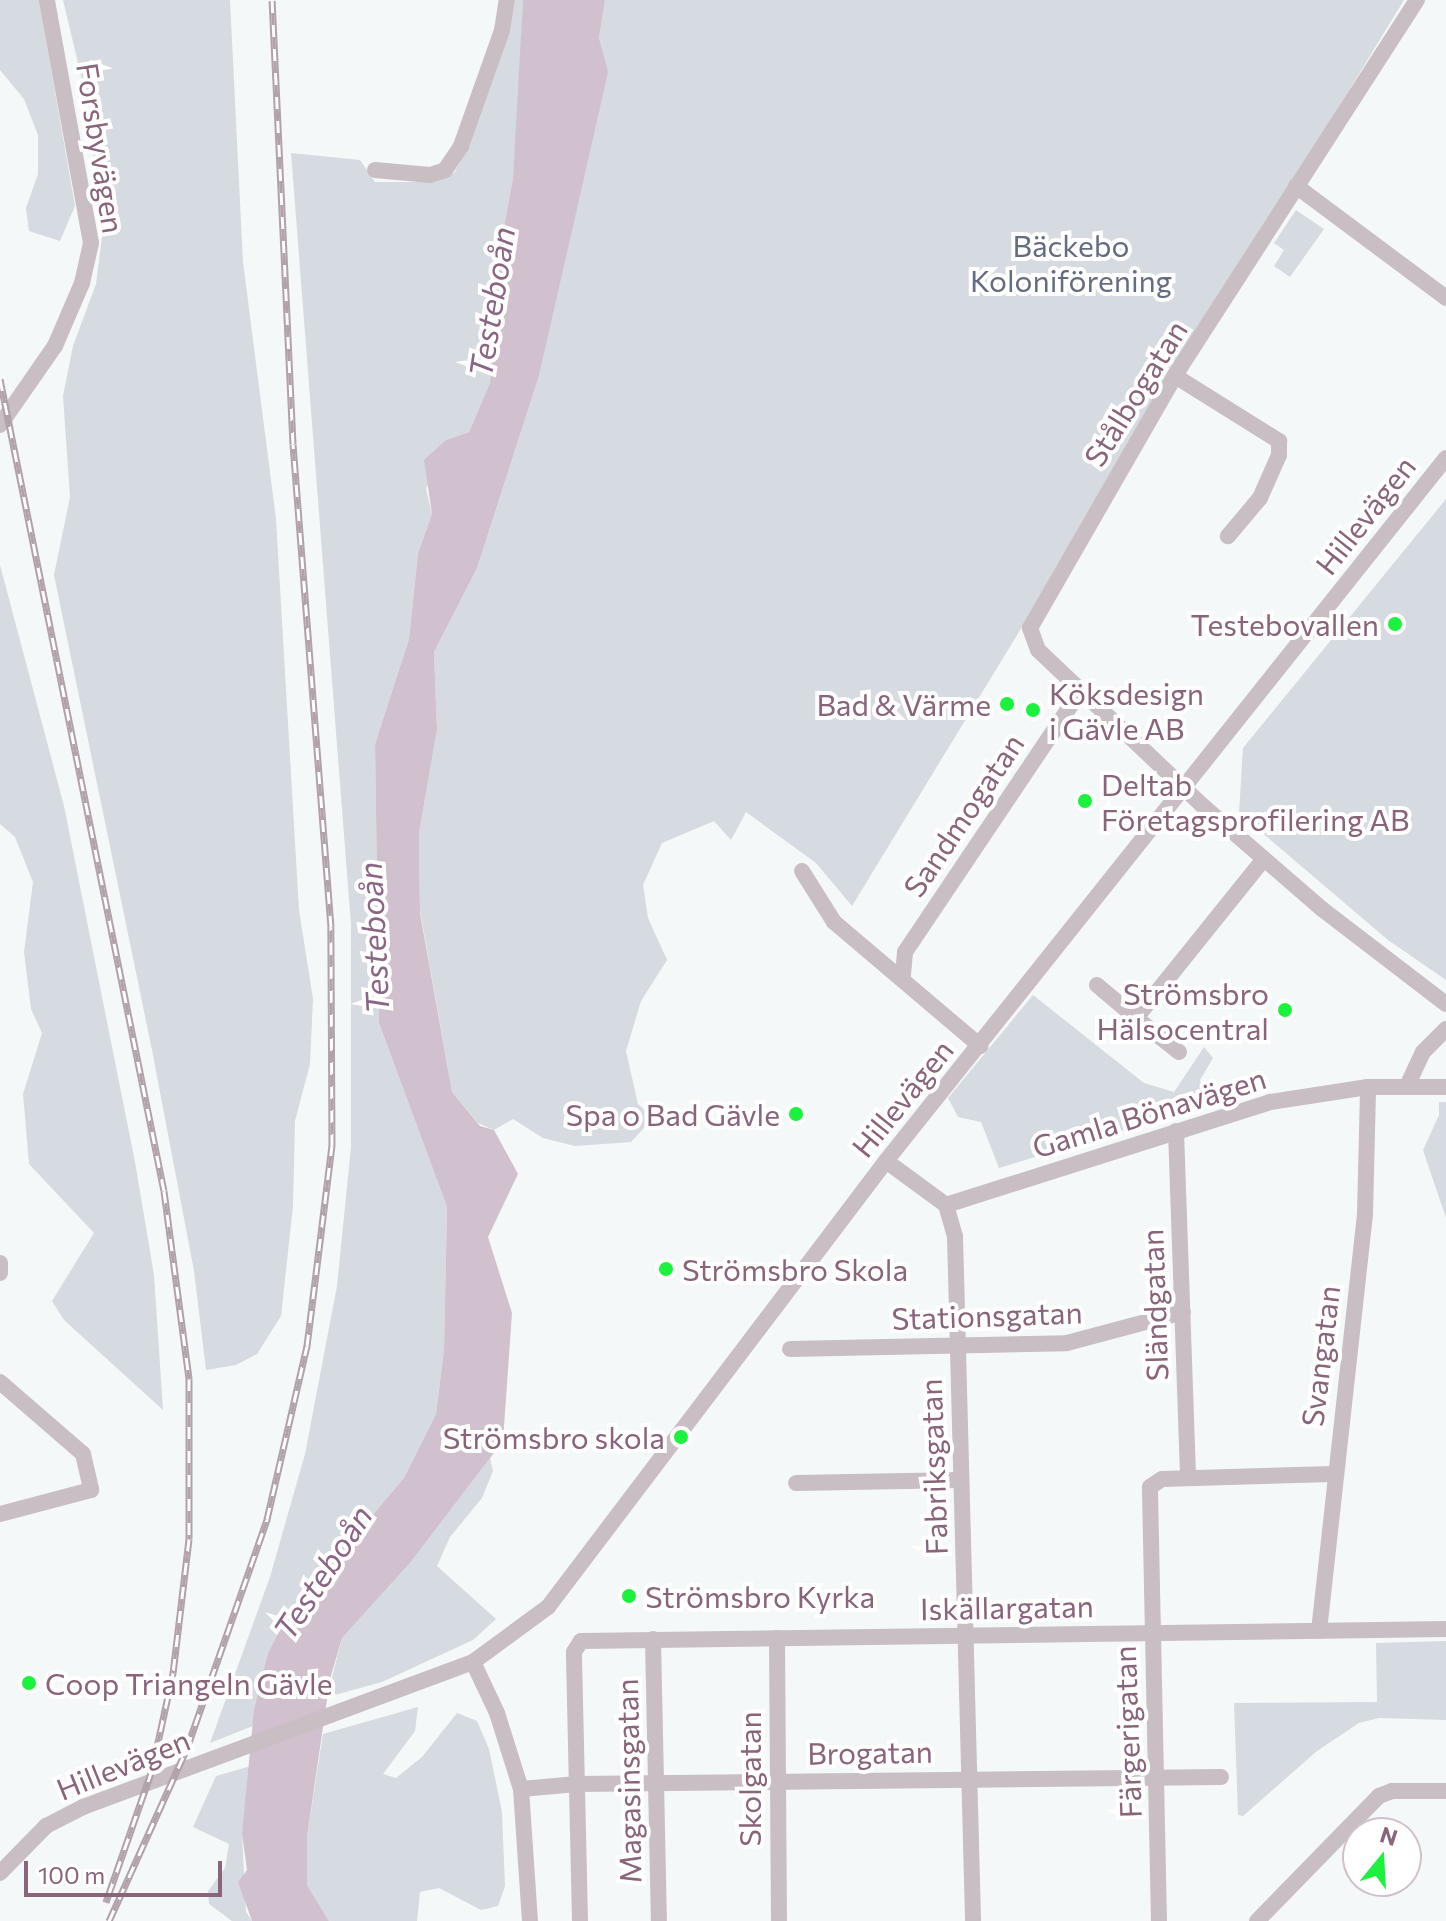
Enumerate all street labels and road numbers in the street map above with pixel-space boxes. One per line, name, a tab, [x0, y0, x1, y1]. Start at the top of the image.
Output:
street label: Forsbyvägen	[70, 60, 132, 236]
street label: Stålbogatan	[1076, 313, 1194, 473]
street label: Hillevägen	[1308, 449, 1422, 581]
street label: Sandmogatan	[895, 727, 1031, 903]
street label: Hillevägen	[844, 1032, 960, 1164]
street label: Gamla Bönavägen	[1028, 1059, 1270, 1165]
street label: Sländgatan	[1133, 1228, 1175, 1382]
street label: Svangatan	[1293, 1283, 1347, 1429]
street label: Stationsgatan	[891, 1294, 1083, 1336]
street label: Fabriksgatan	[912, 1378, 954, 1556]
street label: Iskällargatan	[920, 1587, 1094, 1627]
street label: Färgerigatan	[1106, 1645, 1148, 1819]
street label: Magasinsgatan	[608, 1678, 648, 1884]
street label: Skolgatan	[731, 1711, 767, 1847]
street label: Hillevägen	[51, 1721, 195, 1807]
street label: Brogatan	[807, 1733, 933, 1771]

